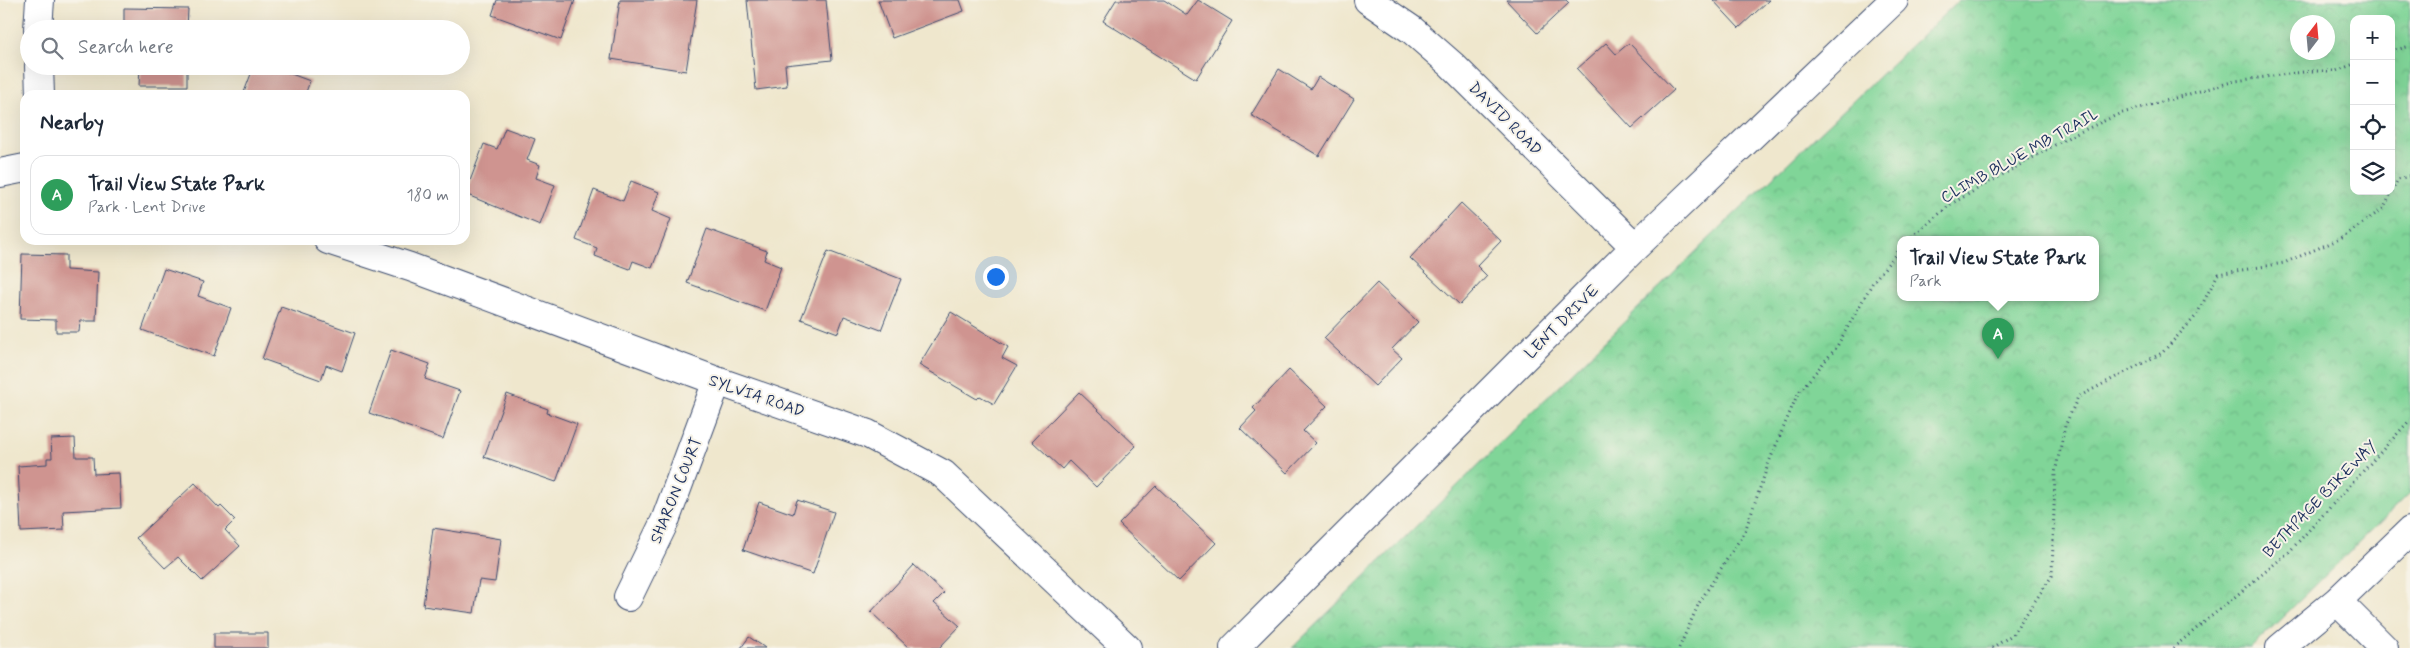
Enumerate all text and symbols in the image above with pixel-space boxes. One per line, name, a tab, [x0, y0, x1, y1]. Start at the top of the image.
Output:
north arrow	[2290, 15, 2335, 60]
map controls	[2350, 15, 2395, 195]
button: +	[2350, 15, 2395, 60]
search box	[20, 20, 470, 75]
icon: search	[38, 34, 66, 62]
text: Search here	[78, 35, 174, 60]
button: −	[2350, 60, 2395, 105]
street label: DAVID ROAD	[1464, 78, 1546, 160]
street label: CLIMB BLUE MB TRAIL	[1937, 104, 2102, 208]
button: locate	[2350, 105, 2395, 150]
text: Nearby	[40, 109, 104, 137]
button: layers	[2350, 150, 2395, 195]
text: Trail View State Park	[88, 172, 265, 197]
text: A	[52, 185, 62, 206]
text: 180 m	[406, 185, 449, 206]
text: Park · Lent Drive	[88, 197, 206, 218]
popup	[1897, 236, 2099, 301]
text: Trail View State Park	[1910, 246, 2086, 271]
your location	[983, 264, 1009, 290]
text: Park	[1910, 271, 1941, 292]
street label: LENT DRIVE	[1520, 280, 1604, 364]
pin: A	[1982, 318, 2014, 359]
street label: SYLVIA ROAD	[706, 370, 807, 423]
street label: SHARON COURT	[646, 434, 707, 547]
street label: BETHPAGE BIKEWAY	[2258, 436, 2382, 562]

